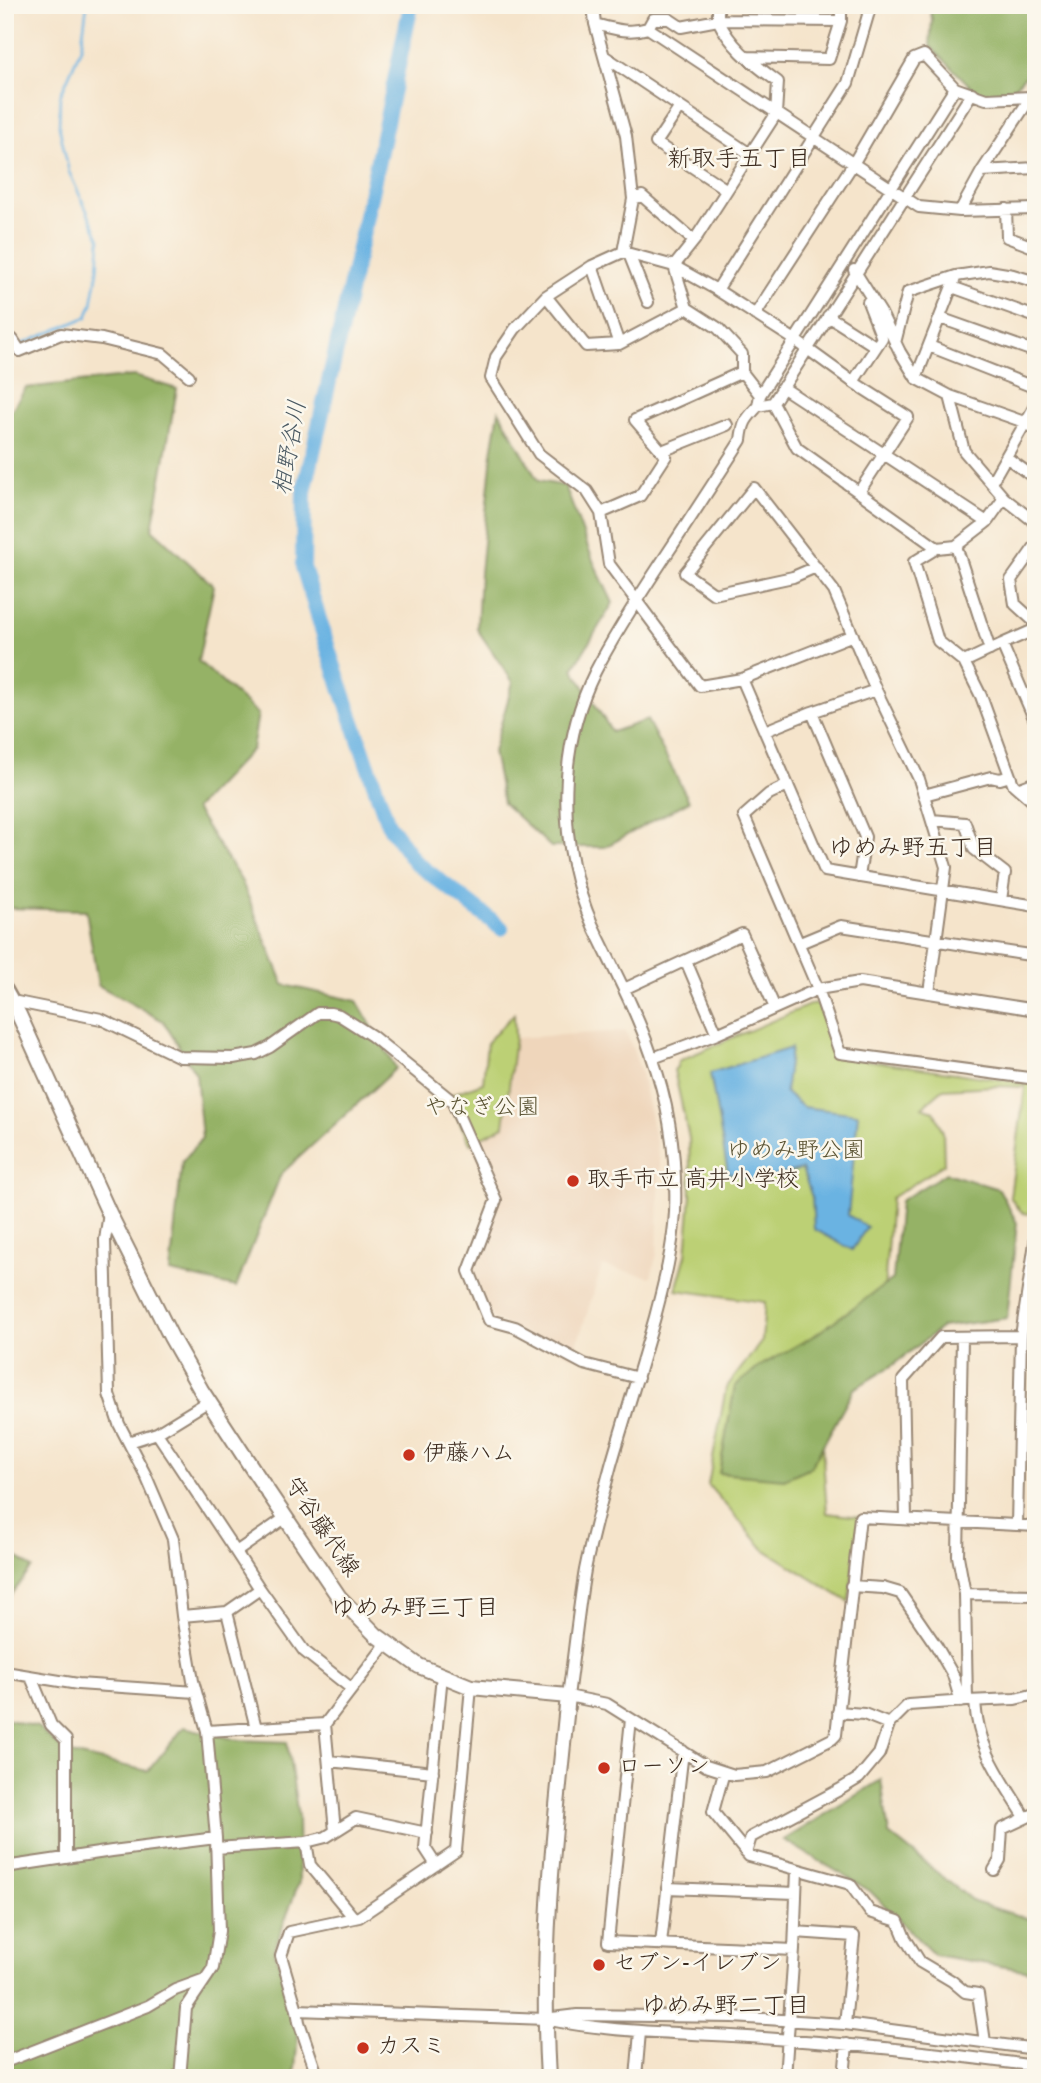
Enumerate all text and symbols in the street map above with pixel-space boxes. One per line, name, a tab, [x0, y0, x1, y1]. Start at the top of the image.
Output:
district label: 新取手五丁目	[667, 144, 811, 178]
water label: 相野谷川	[267, 398, 317, 498]
district label: ゆめみ野五丁目	[829, 833, 997, 867]
park label: やなぎ公園	[425, 1093, 540, 1126]
park label: ゆめみ野公園	[727, 1136, 865, 1169]
place label: 取手市立 高井小学校	[587, 1165, 799, 1198]
marker: 取手市立 高井小学校	[565, 1173, 581, 1189]
place label: 伊藤ハム	[423, 1439, 515, 1472]
marker: 伊藤ハム	[401, 1447, 417, 1463]
street label: 守谷藤代線	[274, 1471, 366, 1585]
district label: ゆめみ野三丁目	[331, 1593, 499, 1627]
place label: ローソン	[618, 1752, 710, 1785]
marker: ローソン	[596, 1760, 612, 1776]
place label: セブン-イレブン	[613, 1949, 782, 1982]
marker: セブン-イレブン	[591, 1957, 607, 1973]
district label: ゆめみ野二丁目	[642, 1991, 810, 2025]
place label: カスミ	[377, 2032, 446, 2065]
marker: カスミ	[355, 2040, 371, 2056]

